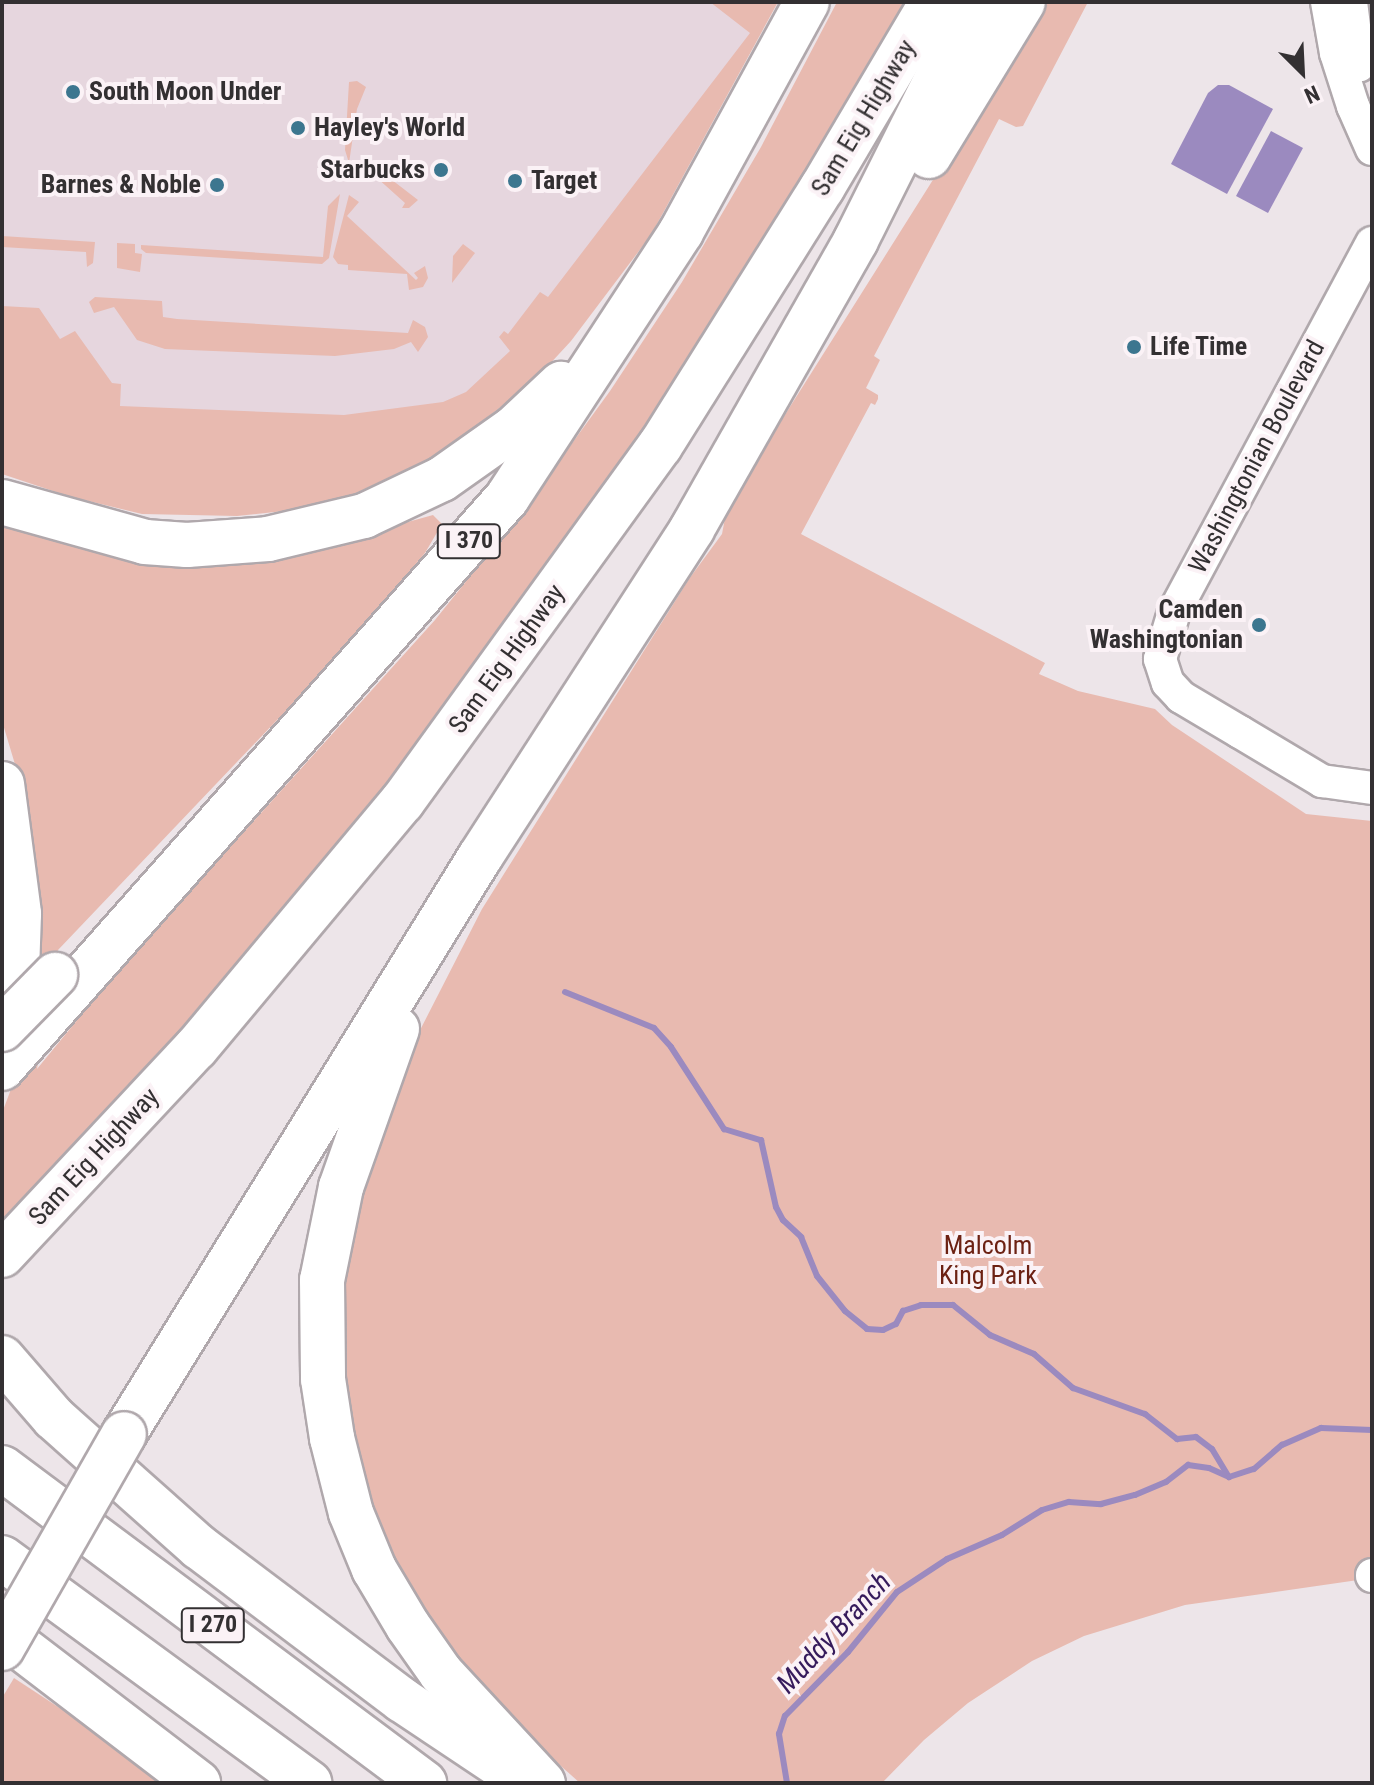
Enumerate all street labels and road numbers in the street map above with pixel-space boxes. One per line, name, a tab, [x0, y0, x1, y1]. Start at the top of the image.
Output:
street label: Sam Eig Highway	[805, 34, 923, 202]
street label: Washingtonian Boulevard	[1182, 335, 1332, 579]
road number: I 370	[435, 521, 503, 561]
street label: Sam Eig Highway	[442, 578, 572, 740]
street label: Sam Eig Highway	[22, 1082, 166, 1232]
road number: I 270	[179, 1605, 247, 1645]

